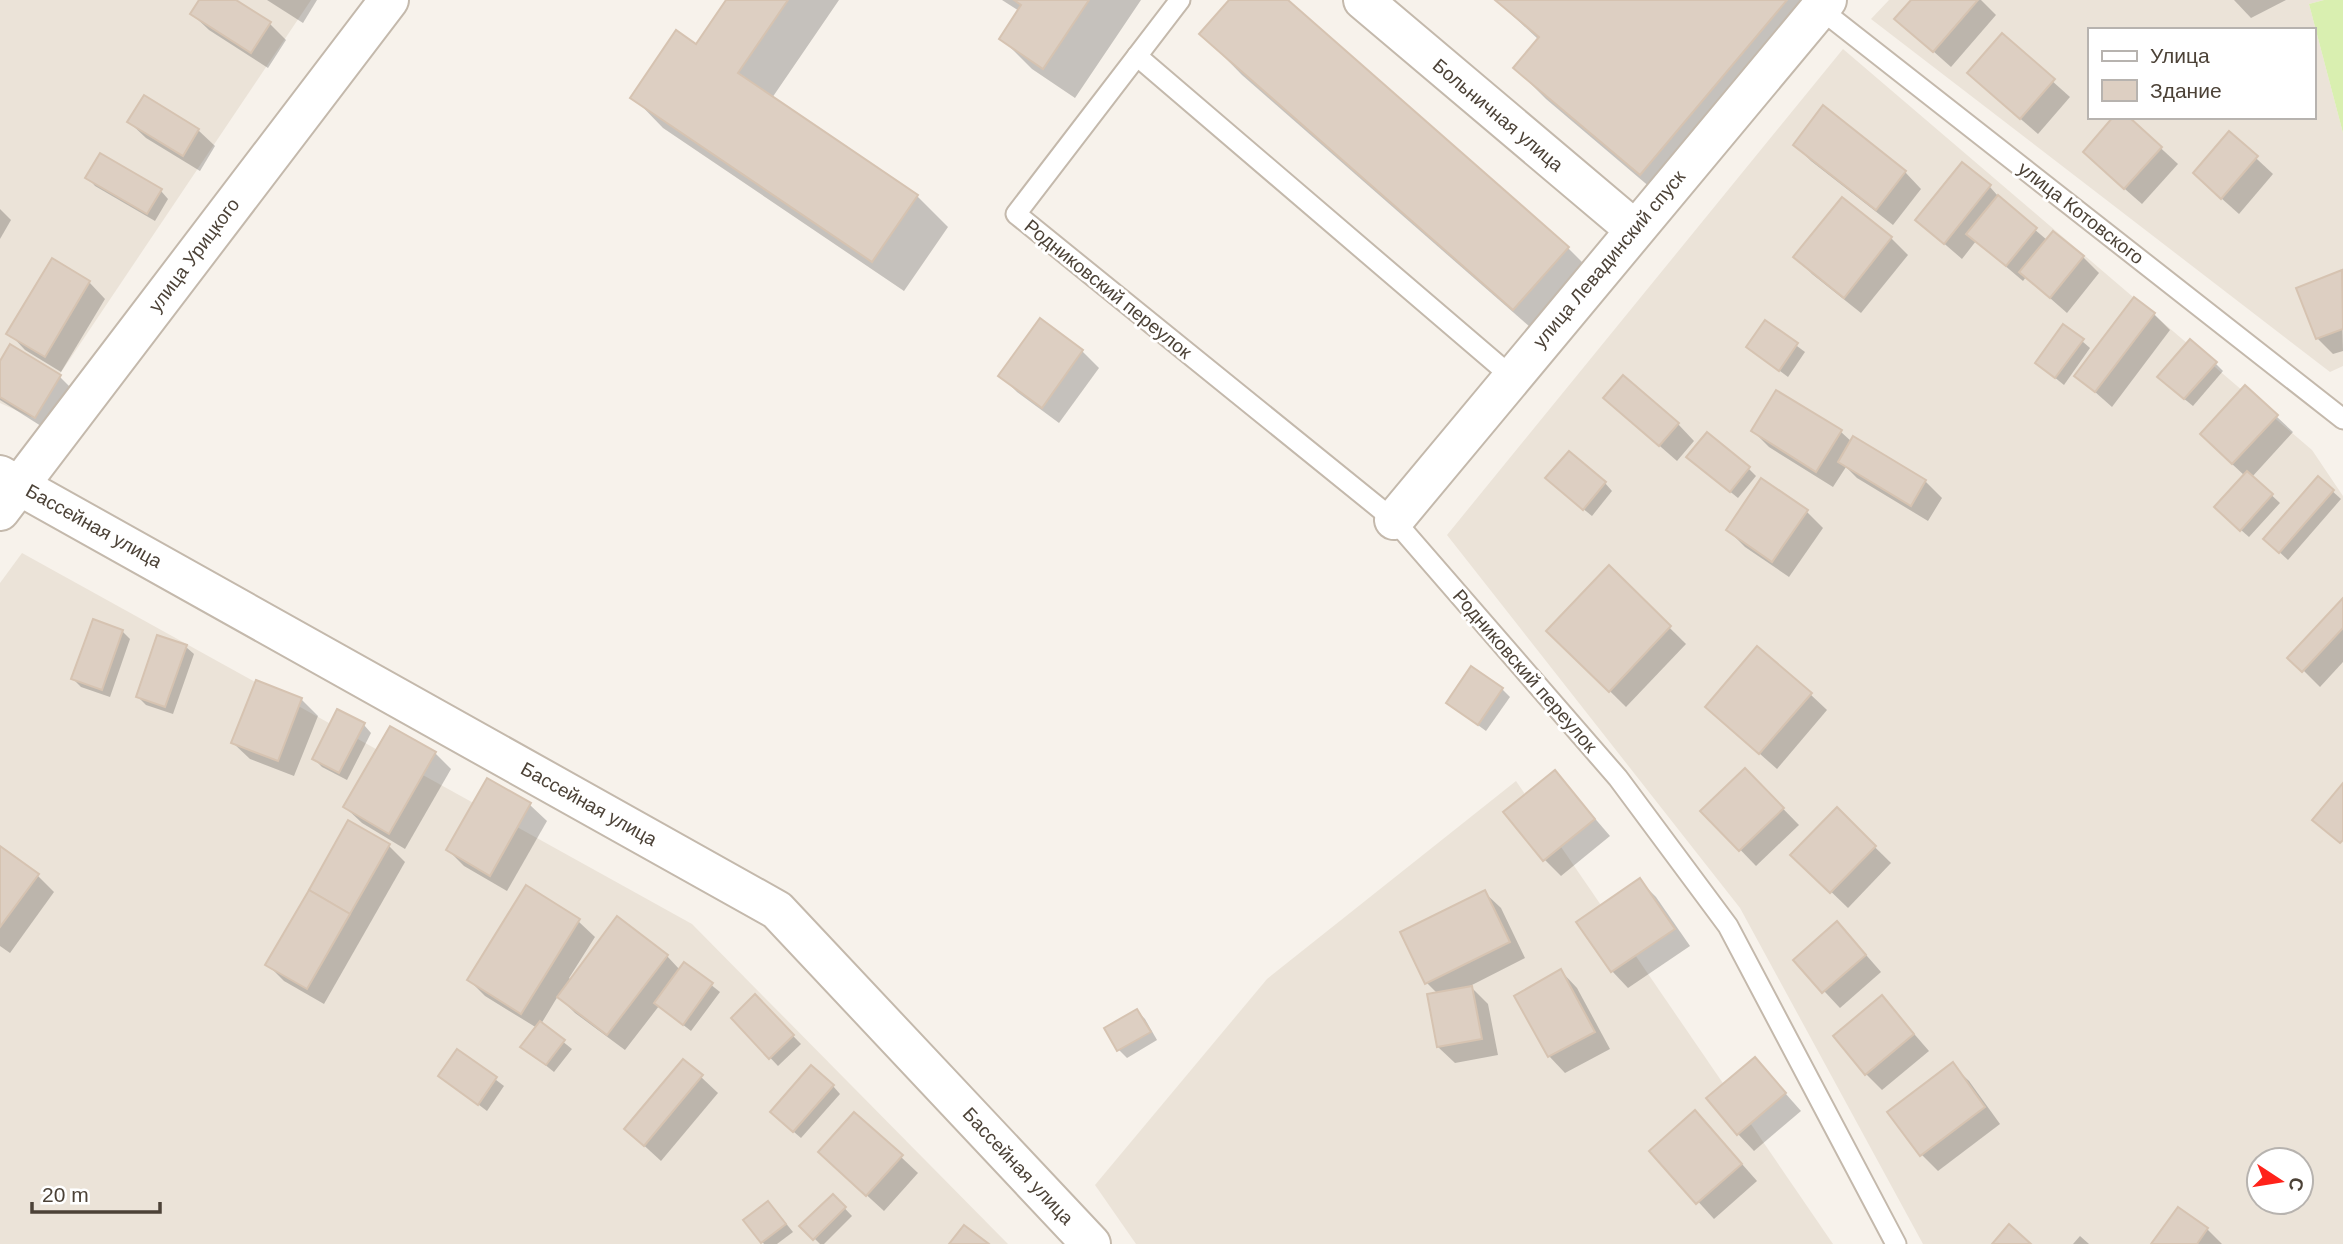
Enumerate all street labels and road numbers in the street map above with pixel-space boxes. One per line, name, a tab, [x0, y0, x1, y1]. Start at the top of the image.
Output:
street label: Больничная улица	[1429, 54, 1568, 176]
street label: улица Котовского	[2014, 158, 2148, 268]
street label: улица Левадинский спуск	[1529, 166, 1690, 352]
street label: улица Урицкого	[144, 194, 244, 316]
street label: Родниковский переулок	[1020, 215, 1196, 363]
street label: Бассейная улица	[22, 480, 166, 572]
street label: Родниковский переулок	[1449, 585, 1602, 757]
street label: Бассейная улица	[517, 758, 661, 850]
street label: Бассейная улица	[958, 1103, 1078, 1229]

